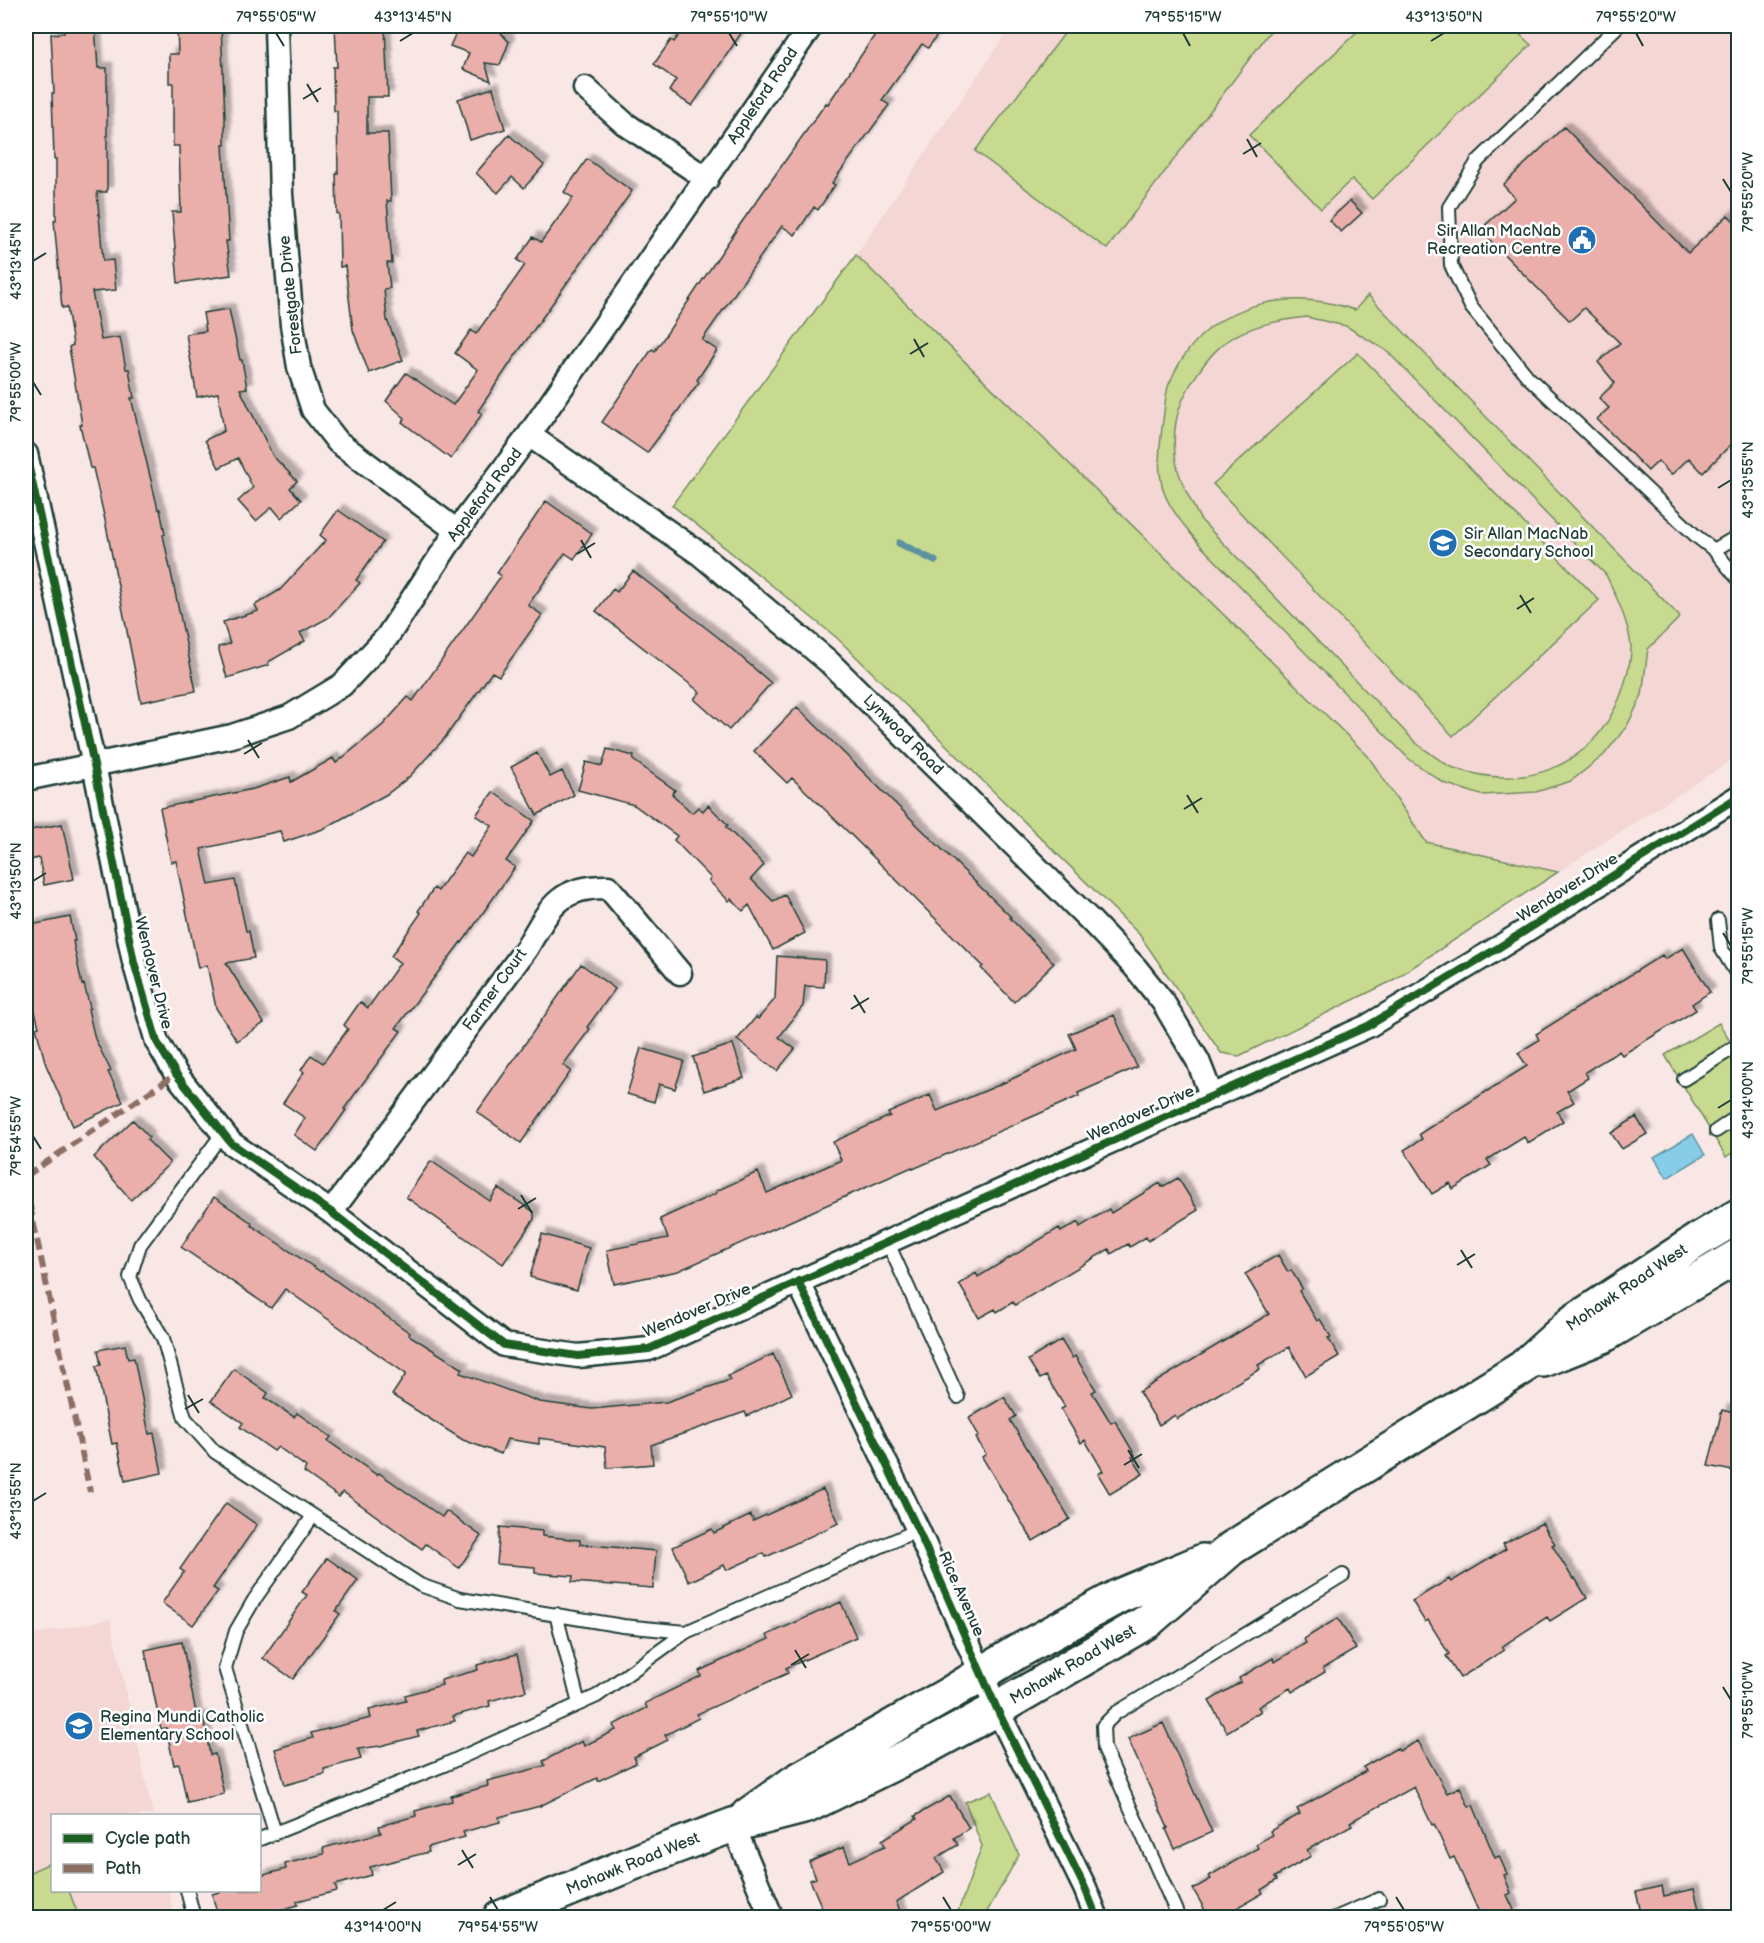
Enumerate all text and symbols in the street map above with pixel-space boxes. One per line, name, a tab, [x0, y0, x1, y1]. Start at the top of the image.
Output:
text: 79°55'05"W	[236, 8, 316, 27]
text: 43°13'45"N	[374, 8, 452, 27]
text: 79°55'10"W	[690, 8, 768, 27]
text: 79°55'15"W	[1144, 8, 1222, 27]
text: 43°13'50"N	[1405, 8, 1483, 27]
text: 79°55'20"W	[1596, 8, 1677, 27]
street label: Appleford Road	[724, 44, 802, 148]
text: 79°55'20"W	[1739, 151, 1758, 232]
text: 43°13'45"N	[7, 222, 26, 300]
place label: Sir Allan MacNab Recreation Centre	[1427, 222, 1562, 259]
public building icon: Sir Allan MacNab Recreation Centre	[1566, 224, 1598, 256]
street label: Forestgate Drive	[275, 234, 307, 355]
text: 79°55'00"W	[7, 341, 26, 422]
text: 43°13'55"N	[1739, 441, 1758, 519]
street label: Appleford Road	[444, 444, 526, 546]
place label: Sir Allan MacNab Secondary School	[1464, 525, 1594, 562]
school or university icon: Sir Allan MacNab Secondary School	[1427, 527, 1459, 559]
street label: Lynwood Road	[859, 691, 947, 779]
text: 43°13'50"N	[7, 842, 26, 920]
street label: Wendover Drive	[1514, 849, 1622, 927]
text: 79°55'15"W	[1739, 907, 1758, 985]
street label: Wendover Drive	[130, 915, 176, 1032]
street label: Farmer Court	[459, 945, 531, 1035]
text: 43°14'00"N	[1739, 1061, 1758, 1139]
street label: Wendover Drive	[1085, 1082, 1198, 1146]
text: 79°54'55"W	[7, 1095, 26, 1176]
street label: Mohawk Road West	[1563, 1240, 1691, 1336]
street label: Wendover Drive	[640, 1280, 754, 1342]
text: 43°13'55"N	[7, 1462, 26, 1540]
street label: Rice Avenue	[934, 1549, 988, 1640]
street label: Mohawk Road West	[1007, 1621, 1139, 1709]
text: 79°55'10"W	[1739, 1661, 1758, 1739]
place label: Regina Mundi Catholic Elementary School	[100, 1708, 264, 1745]
school or university icon: Regina Mundi Catholic Elementary School	[63, 1710, 95, 1742]
legend	[51, 1814, 261, 1892]
text: Cycle path	[105, 1828, 191, 1849]
street label: Mohawk Road West	[564, 1829, 702, 1899]
text: Path	[105, 1858, 141, 1879]
text: 43°14'00"N	[344, 1918, 422, 1937]
text: 79°54'55"W	[458, 1918, 539, 1937]
text: 79°55'00"W	[911, 1918, 992, 1937]
text: 79°55'05"W	[1364, 1918, 1444, 1937]

